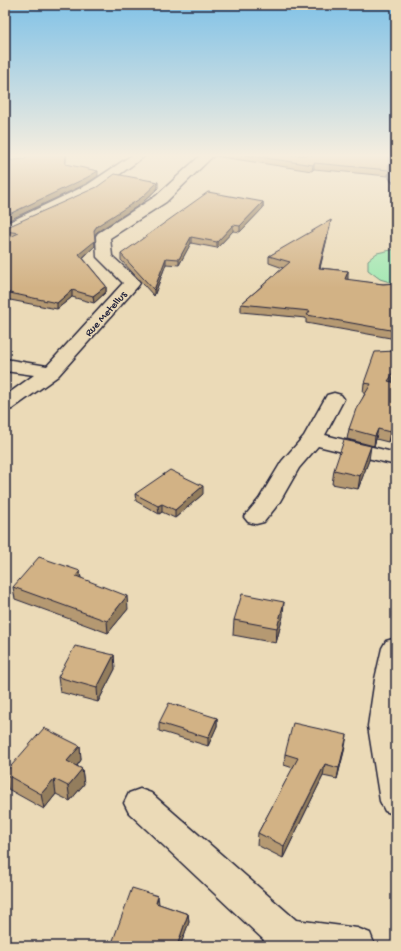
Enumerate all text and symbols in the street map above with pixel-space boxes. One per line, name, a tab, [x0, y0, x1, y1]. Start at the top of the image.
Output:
street label: Rue Metellus	[83, 289, 131, 339]

